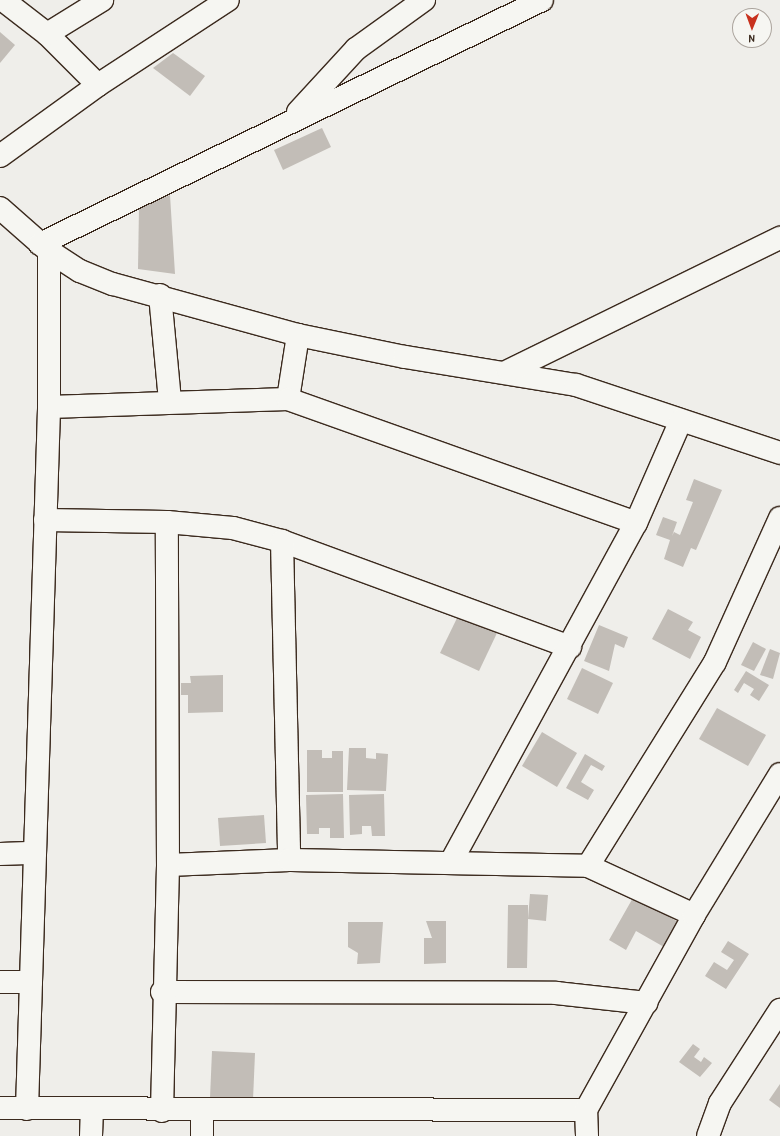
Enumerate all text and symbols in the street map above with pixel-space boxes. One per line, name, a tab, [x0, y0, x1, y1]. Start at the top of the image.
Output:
north arrow	[732, 8, 772, 48]
text: N	[749, 32, 755, 46]

